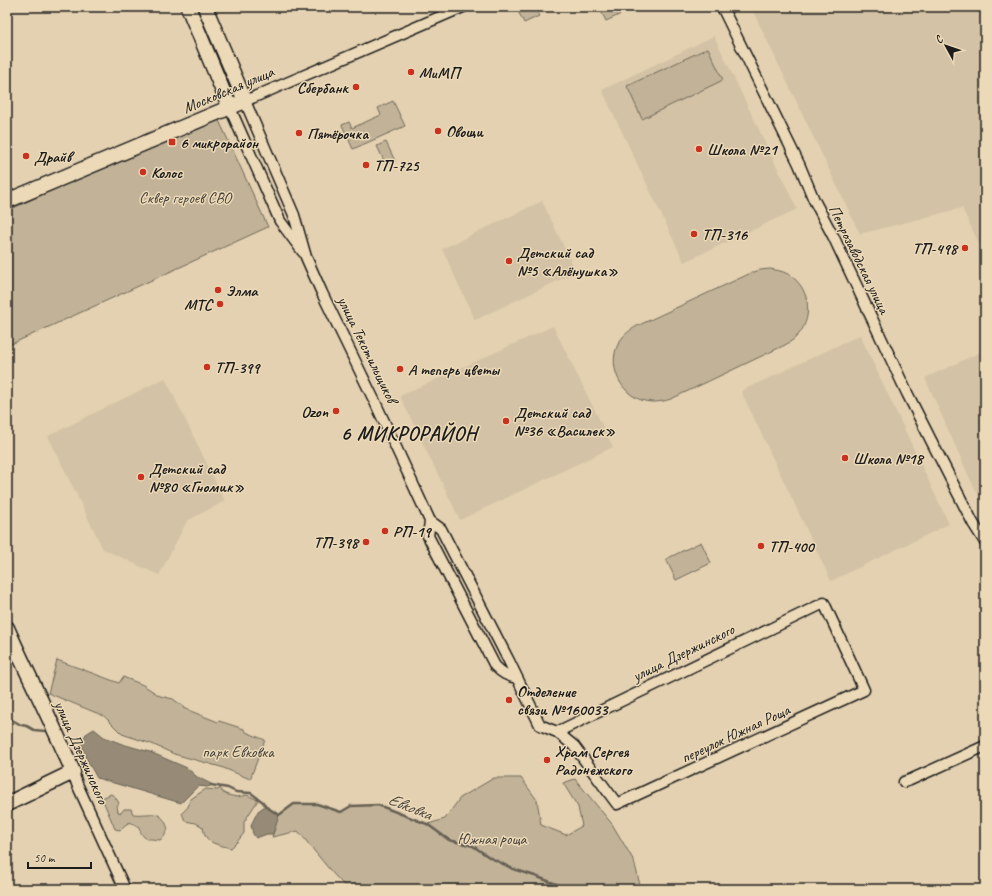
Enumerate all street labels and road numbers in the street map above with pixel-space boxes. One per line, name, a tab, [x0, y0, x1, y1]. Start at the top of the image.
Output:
street label: Московская улица	[180, 61, 278, 118]
street label: Петрозаводская улица	[824, 202, 895, 318]
street label: улица Текстильщиков	[332, 292, 403, 410]
street label: улица Дзержинского	[628, 619, 739, 687]
street label: улица Дзержинского	[49, 697, 113, 808]
street label: переулок Южная Роща	[678, 699, 794, 768]

